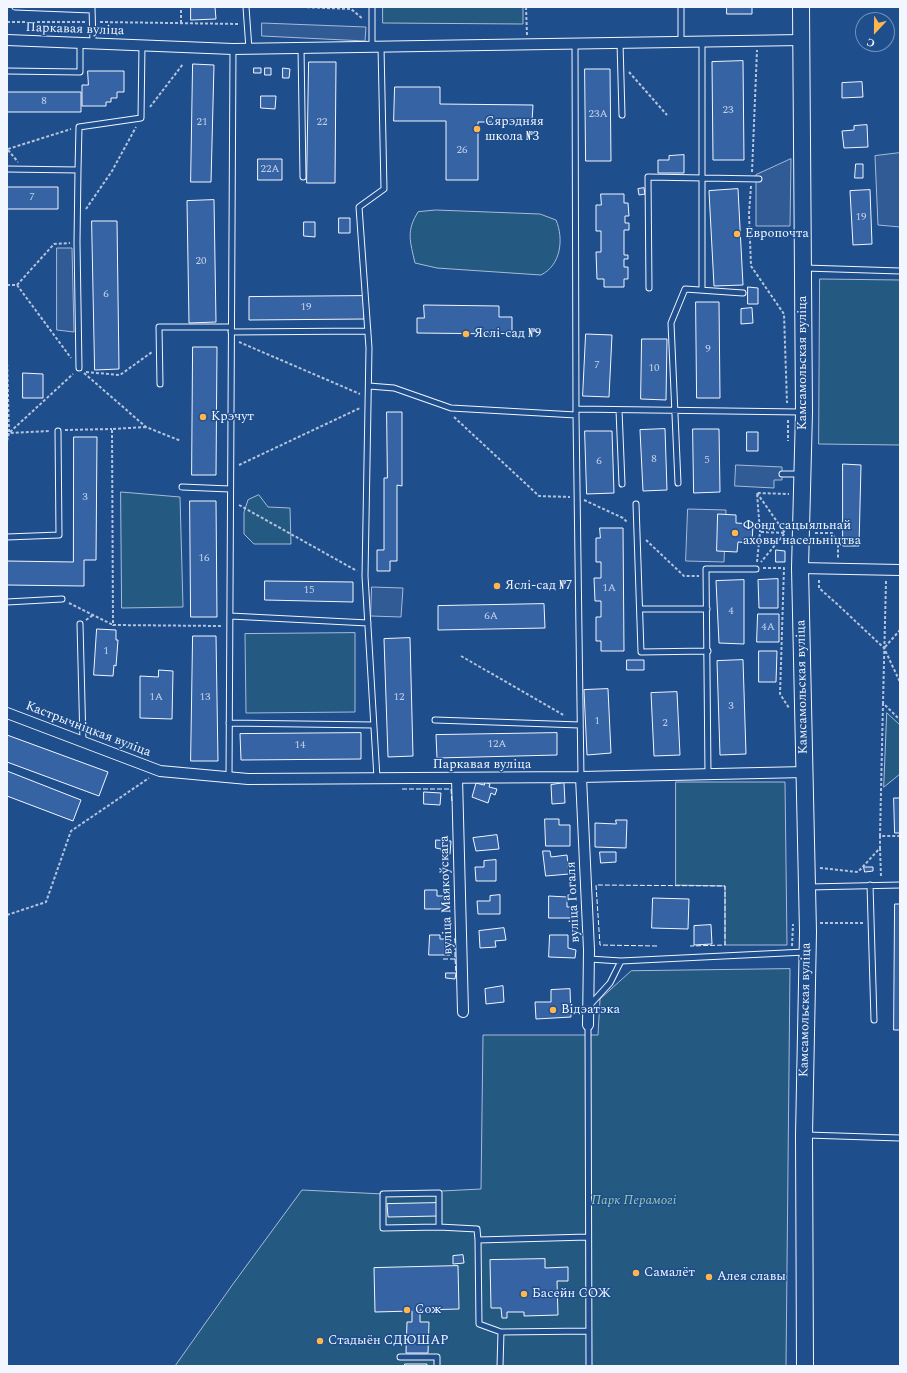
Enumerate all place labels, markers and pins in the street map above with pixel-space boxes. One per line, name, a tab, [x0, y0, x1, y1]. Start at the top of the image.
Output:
place label: Сярэдняя школа №3	[485, 114, 544, 145]
marker: Сярэдняя школа №3	[472, 124, 482, 134]
place label: Европочта	[745, 226, 809, 242]
marker: Европочта	[732, 229, 742, 239]
place label: Яслі-сад №9	[474, 326, 541, 342]
marker: Яслі-сад №9	[461, 329, 471, 339]
place label: Крэчут	[211, 409, 254, 425]
marker: Крэчут	[198, 412, 208, 422]
place label: Фонд сацыяльнай аховы насельніцтва	[743, 518, 861, 549]
marker: Фонд сацыяльнай аховы насельніцтва	[730, 528, 740, 538]
place label: Яслі-сад №7	[505, 578, 572, 594]
marker: Яслі-сад №7	[492, 581, 502, 591]
place label: Відэатэка	[561, 1002, 620, 1018]
marker: Відэатэка	[548, 1005, 558, 1015]
place label: Самалёт	[644, 1265, 695, 1281]
marker: Самалёт	[631, 1268, 641, 1278]
place label: Алея славы	[717, 1269, 786, 1285]
marker: Алея славы	[704, 1272, 714, 1282]
place label: Басейн СОЖ	[532, 1286, 611, 1302]
marker: Басейн СОЖ	[519, 1289, 529, 1299]
place label: Сож	[415, 1302, 441, 1318]
marker: Сож	[402, 1305, 412, 1315]
place label: Стадыён СДЮШАР	[328, 1333, 448, 1349]
marker: Стадыён СДЮШАР	[315, 1336, 325, 1346]

